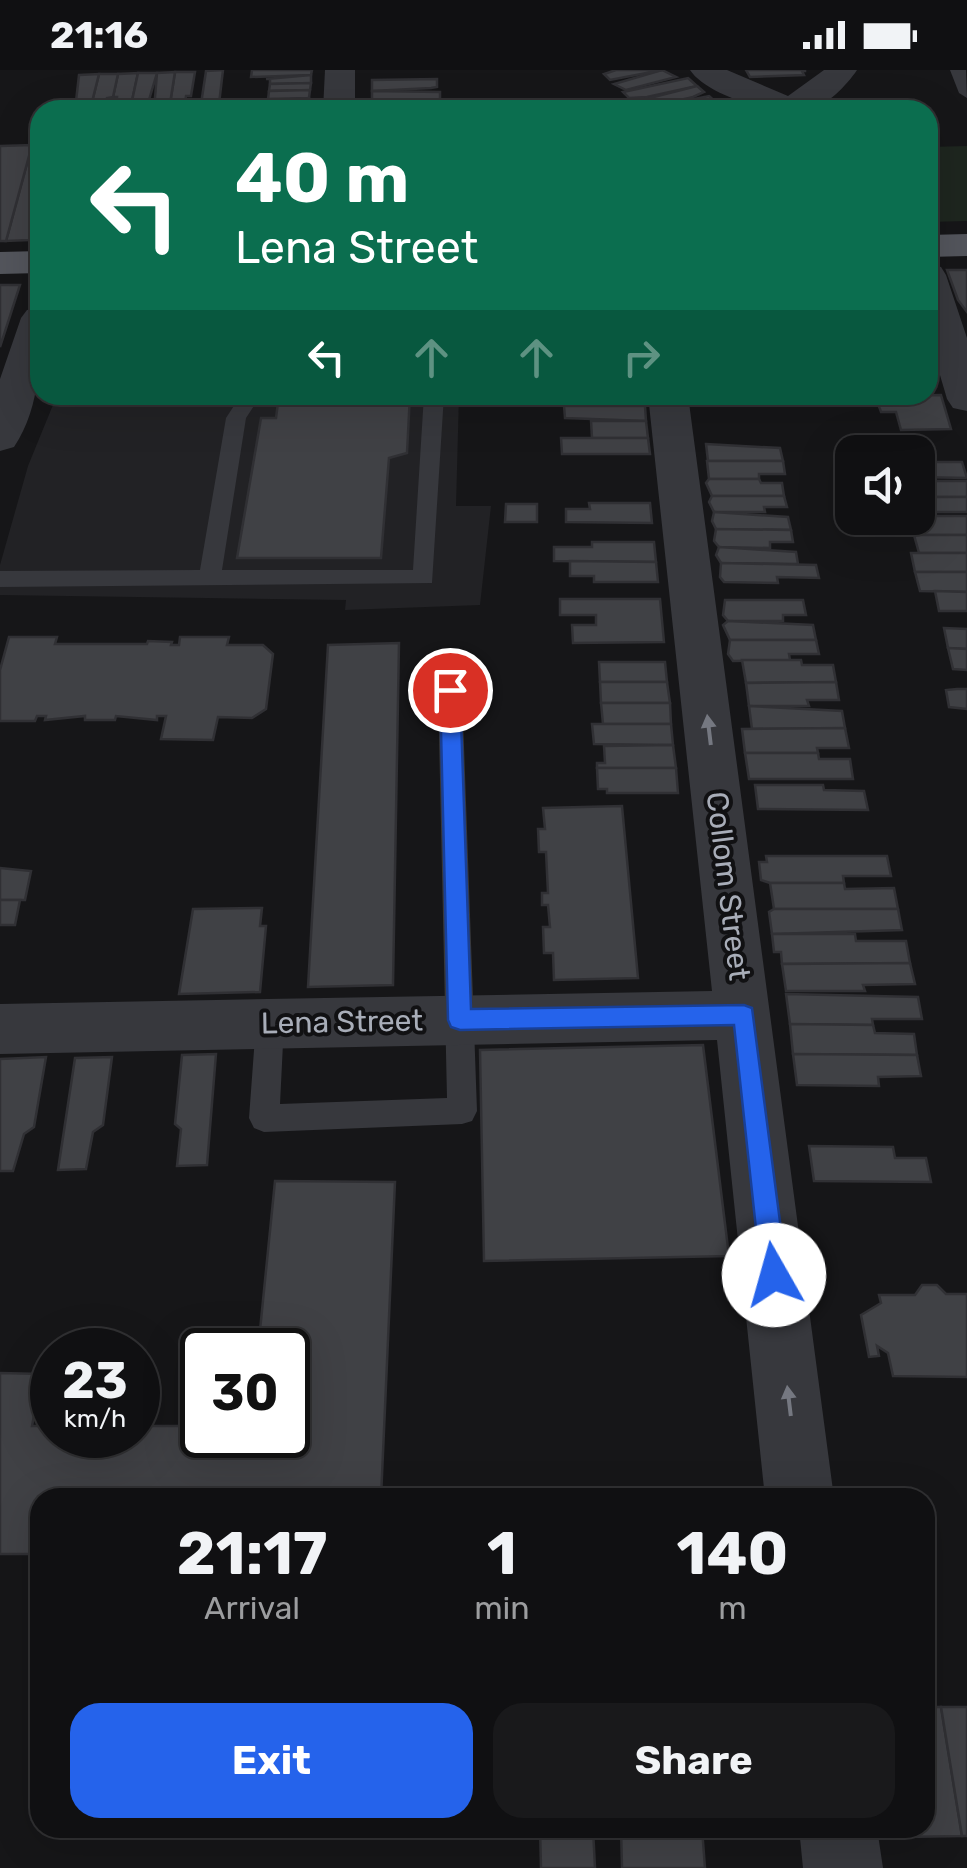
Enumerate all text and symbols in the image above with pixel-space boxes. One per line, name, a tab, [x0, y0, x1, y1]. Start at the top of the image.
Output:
text: 21:16	[50, 12, 148, 58]
text: 40 m	[235, 137, 409, 220]
icon: left	[70, 140, 200, 270]
text: Lena Street	[235, 221, 478, 274]
icon: left	[299, 330, 354, 385]
icon: ahead	[404, 330, 459, 385]
icon: ahead	[509, 330, 564, 385]
icon: right	[614, 330, 669, 385]
map controls	[835, 435, 935, 535]
button: sound	[835, 435, 935, 535]
pin	[408, 648, 493, 733]
icon: arrive	[423, 663, 478, 718]
one-way arrow	[701, 714, 717, 746]
street label: Collom Street	[699, 790, 757, 983]
street label: Lena Street	[261, 1003, 424, 1041]
position arrow	[722, 1223, 826, 1327]
speed limit sign: 30	[180, 1328, 310, 1458]
text: 23	[62, 1351, 128, 1411]
one-way arrow	[781, 1384, 797, 1416]
text: km/h	[64, 1404, 126, 1433]
text: 21:17	[177, 1518, 327, 1589]
text: 1	[487, 1518, 517, 1589]
text: 140	[677, 1518, 788, 1589]
text: Arrival	[204, 1589, 300, 1627]
text: min	[474, 1589, 530, 1627]
text: m	[718, 1589, 747, 1627]
button: Exit	[70, 1703, 473, 1818]
button: Share	[493, 1703, 895, 1818]

